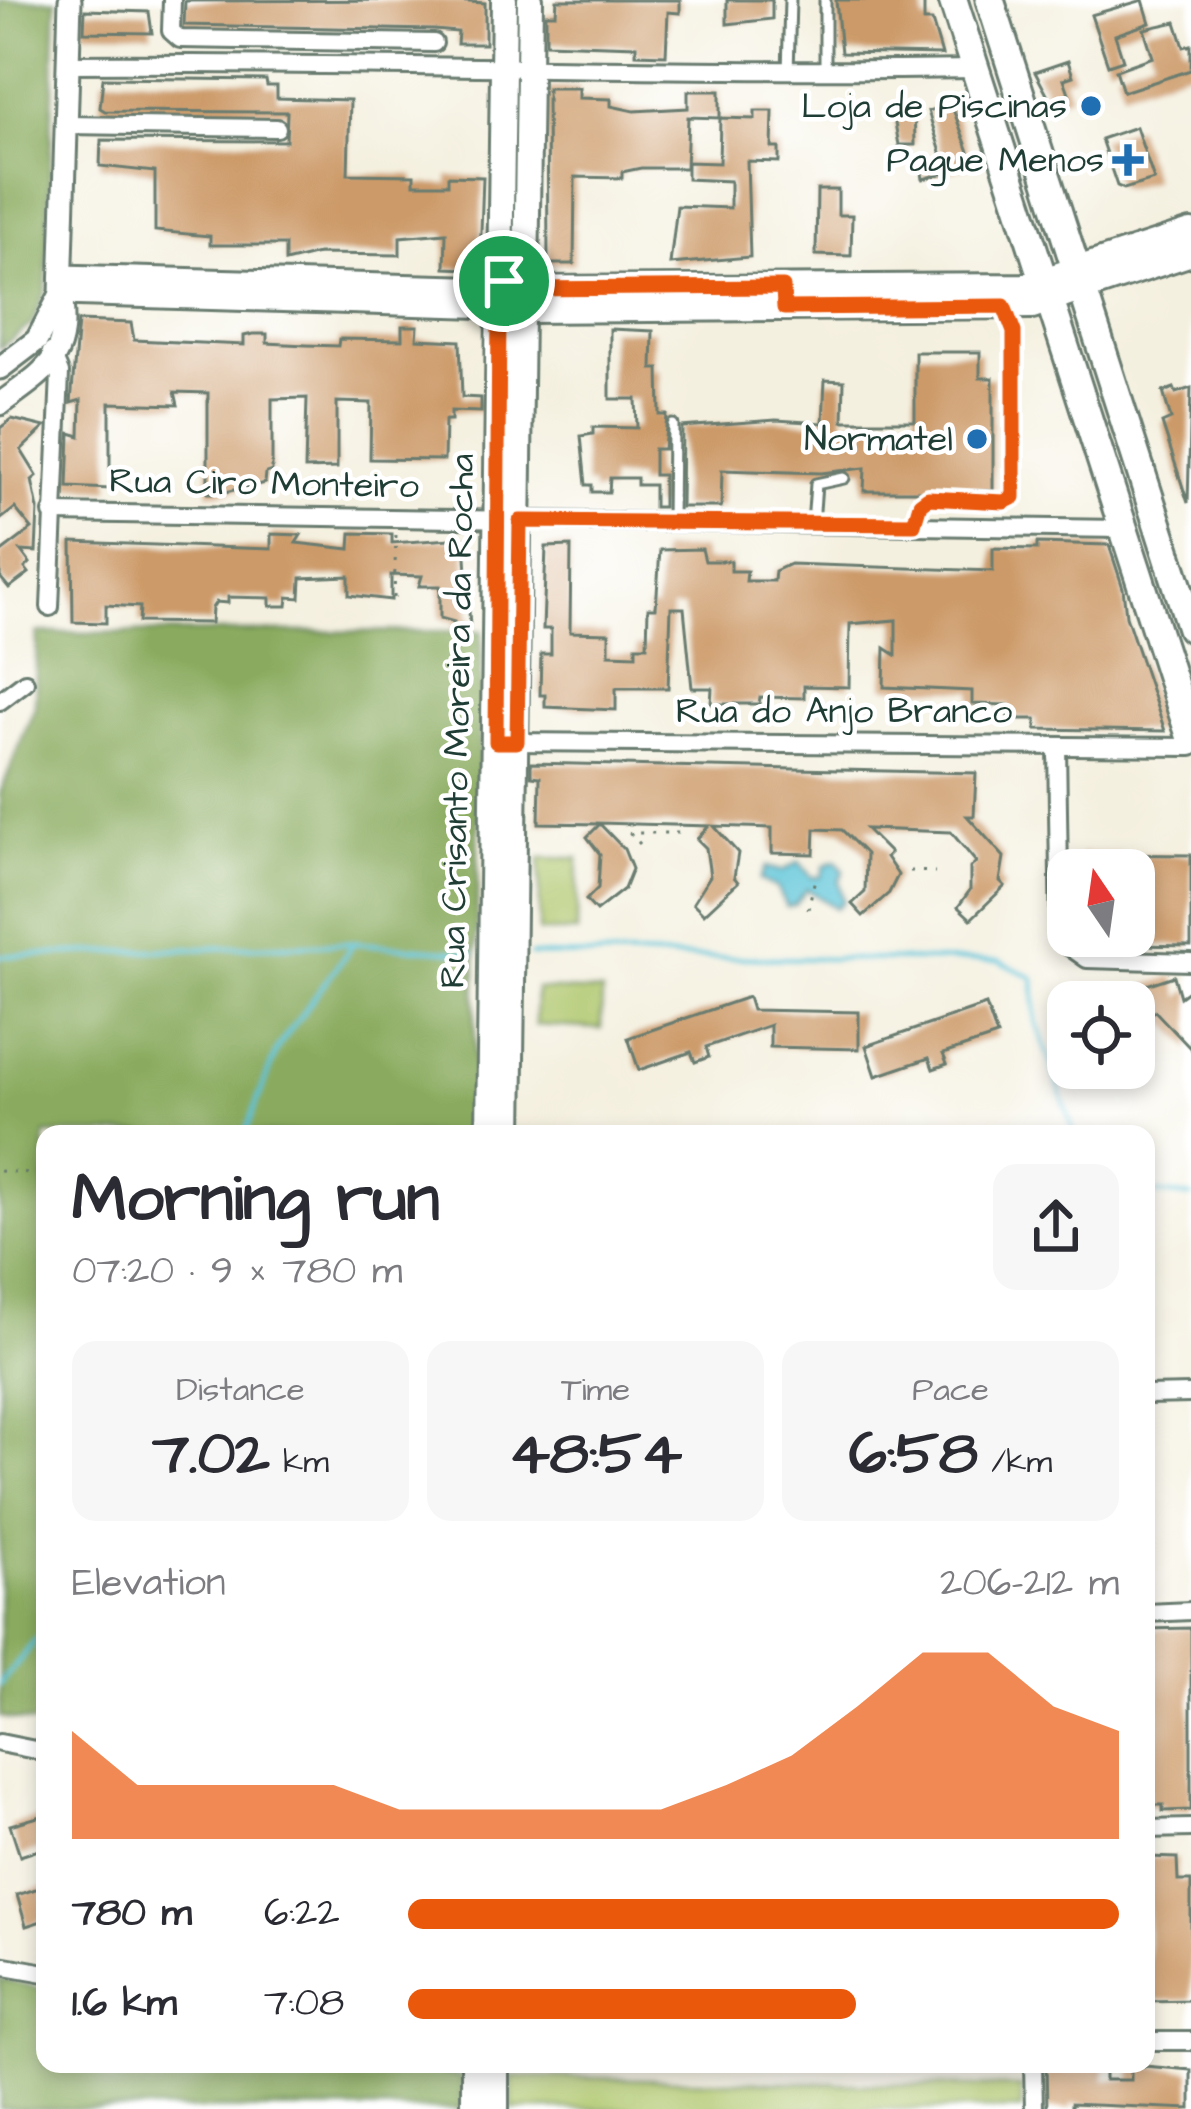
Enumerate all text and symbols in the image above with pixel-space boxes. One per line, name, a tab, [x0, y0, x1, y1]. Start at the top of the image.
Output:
place label: Loja de Piscinas	[801, 81, 1067, 132]
marker: Loja de Piscinas	[1078, 93, 1104, 119]
place label: Pague Menos	[886, 135, 1104, 187]
marker: Pague Menos	[1115, 147, 1141, 173]
pin	[453, 230, 555, 332]
icon: arrive	[471, 248, 537, 314]
place label: Normatel	[804, 414, 953, 465]
marker: Normatel	[964, 426, 990, 452]
street label: Rua Crisanto Moreira da Rocha	[428, 453, 488, 989]
street label: Rua Ciro Monteiro	[109, 456, 419, 512]
street label: Rua do Anjo Branco	[676, 686, 1012, 737]
north arrow	[1047, 849, 1155, 957]
map controls	[1047, 849, 1155, 1089]
button: locate	[1047, 981, 1155, 1089]
text: Morning run	[72, 1154, 440, 1246]
button: share	[993, 1164, 1119, 1290]
text: 07:20 · 9 × 780 m	[72, 1245, 402, 1299]
text: Distance	[176, 1367, 305, 1413]
text: Time	[561, 1367, 630, 1413]
text: Pace	[912, 1367, 989, 1413]
text: 7.02	[152, 1413, 270, 1496]
text: 48:54	[509, 1413, 682, 1496]
text: 6:58	[849, 1413, 978, 1496]
text: km	[270, 1439, 329, 1485]
text: /km	[978, 1439, 1052, 1485]
text: Elevation	[72, 1557, 226, 1611]
text: 206–212 m	[940, 1557, 1119, 1611]
text: 780 m	[72, 1887, 192, 1941]
text: 6:22	[264, 1887, 340, 1941]
text: 1.6 km	[72, 1977, 177, 2031]
text: 7:08	[264, 1977, 344, 2031]

